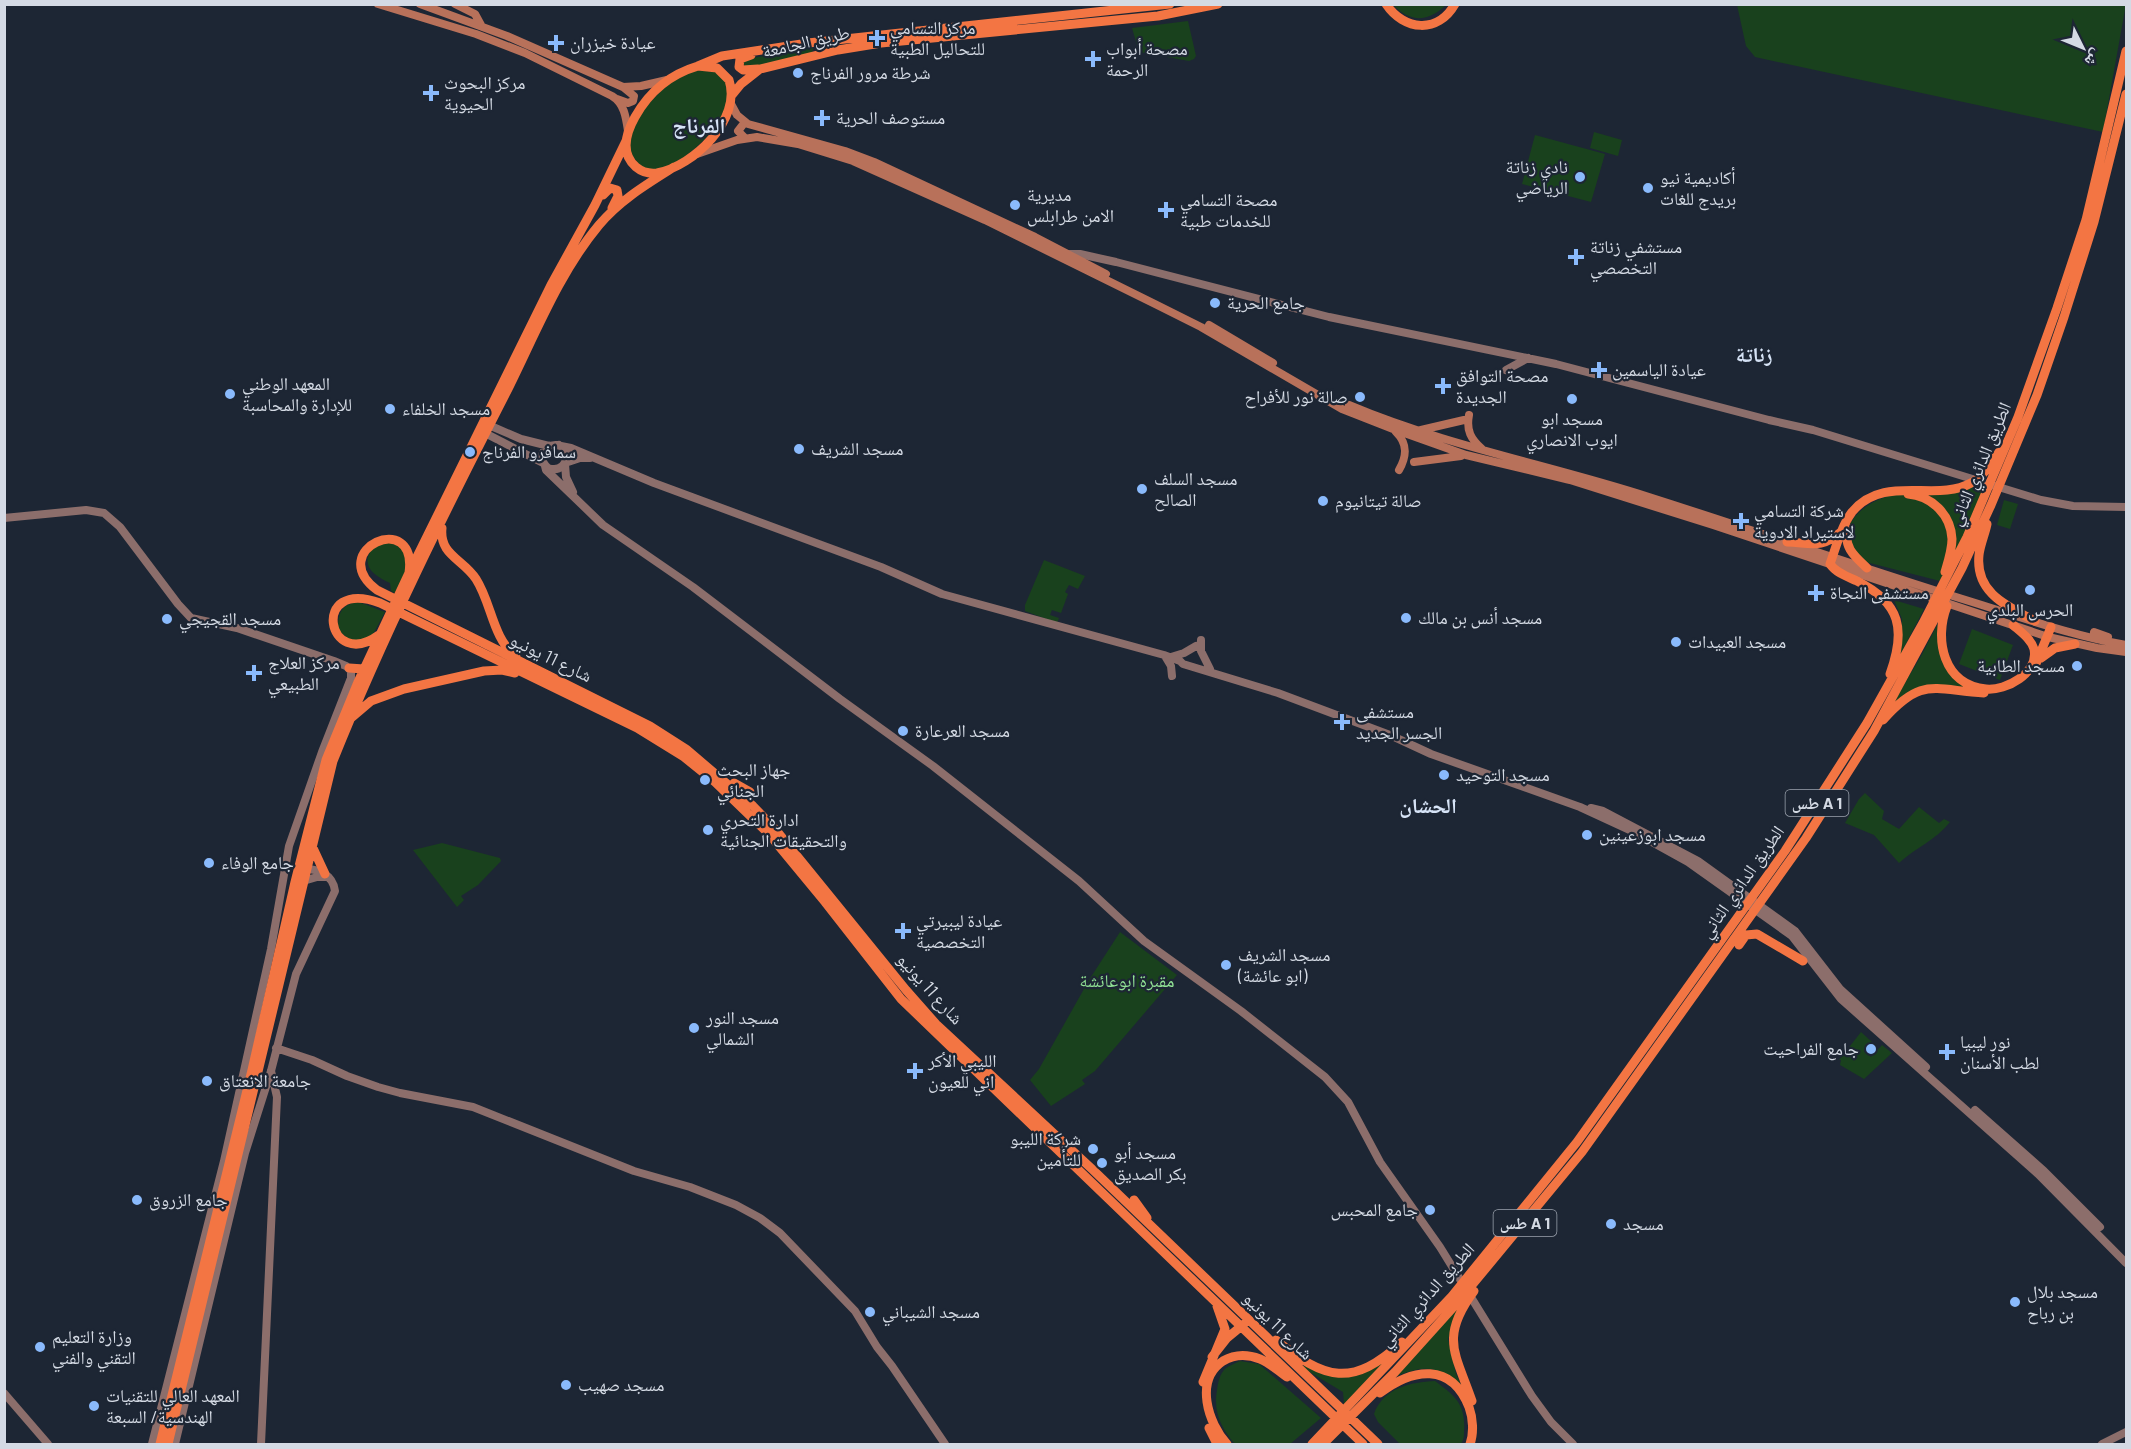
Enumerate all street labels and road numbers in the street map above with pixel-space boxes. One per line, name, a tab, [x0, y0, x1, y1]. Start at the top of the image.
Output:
street label: طريق الجامعة	[760, 20, 852, 63]
street label: الطريق الدائري الثاني	[1943, 398, 2019, 531]
street label: شارع 11 يونيو	[506, 628, 596, 687]
road number: طس A 1	[1786, 790, 1848, 816]
street label: الطريق الدائري الثاني	[1694, 821, 1792, 945]
street label: شارع 11 يونيو	[892, 948, 969, 1029]
road number: طس A 1	[1494, 1210, 1556, 1236]
street label: الطريق الدائري الثاني	[1374, 1238, 1482, 1354]
street label: شارع 11 يونيو	[1239, 1287, 1318, 1365]

